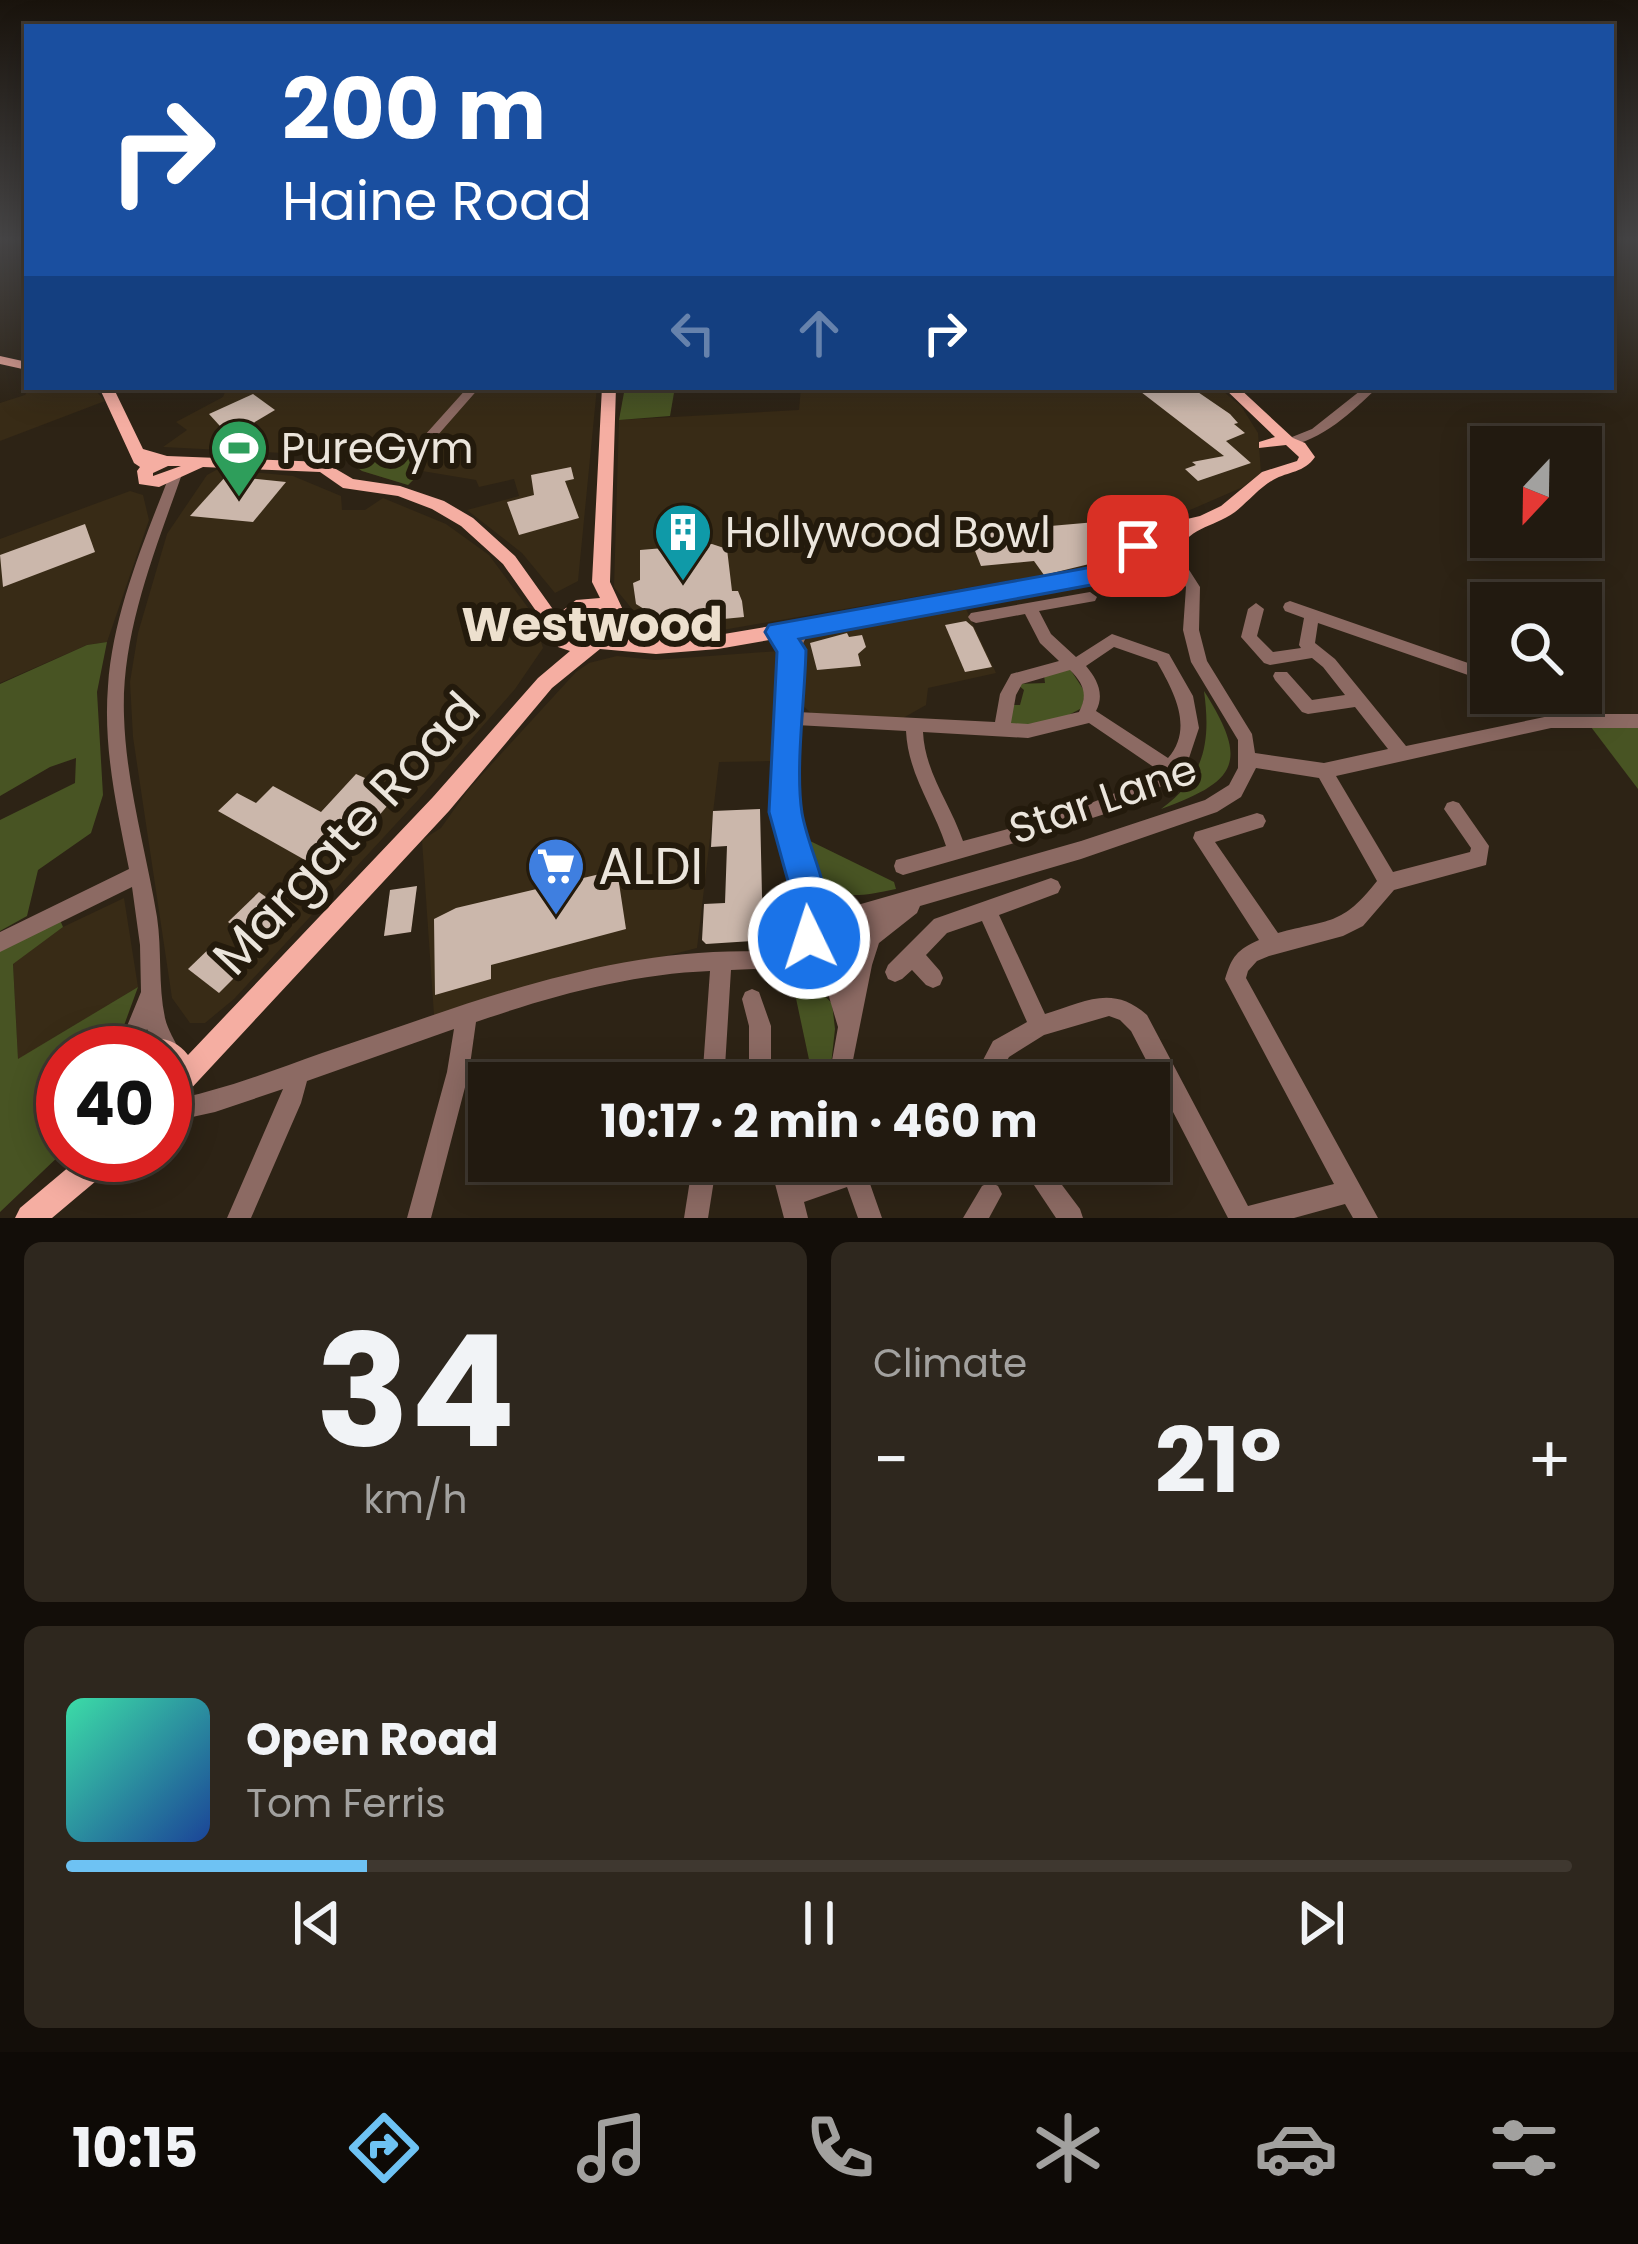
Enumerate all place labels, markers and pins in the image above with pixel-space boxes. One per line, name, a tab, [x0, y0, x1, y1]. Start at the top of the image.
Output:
sports icon: PureGym	[208, 417, 270, 499]
place label: PureGym	[281, 419, 474, 478]
pin	[1087, 495, 1189, 597]
building icon: Hollywood Bowl	[652, 501, 714, 583]
place label: Hollywood Bowl	[725, 503, 1050, 562]
place label: ALDI	[598, 830, 703, 902]
supermarket icon: ALDI	[525, 835, 587, 917]

